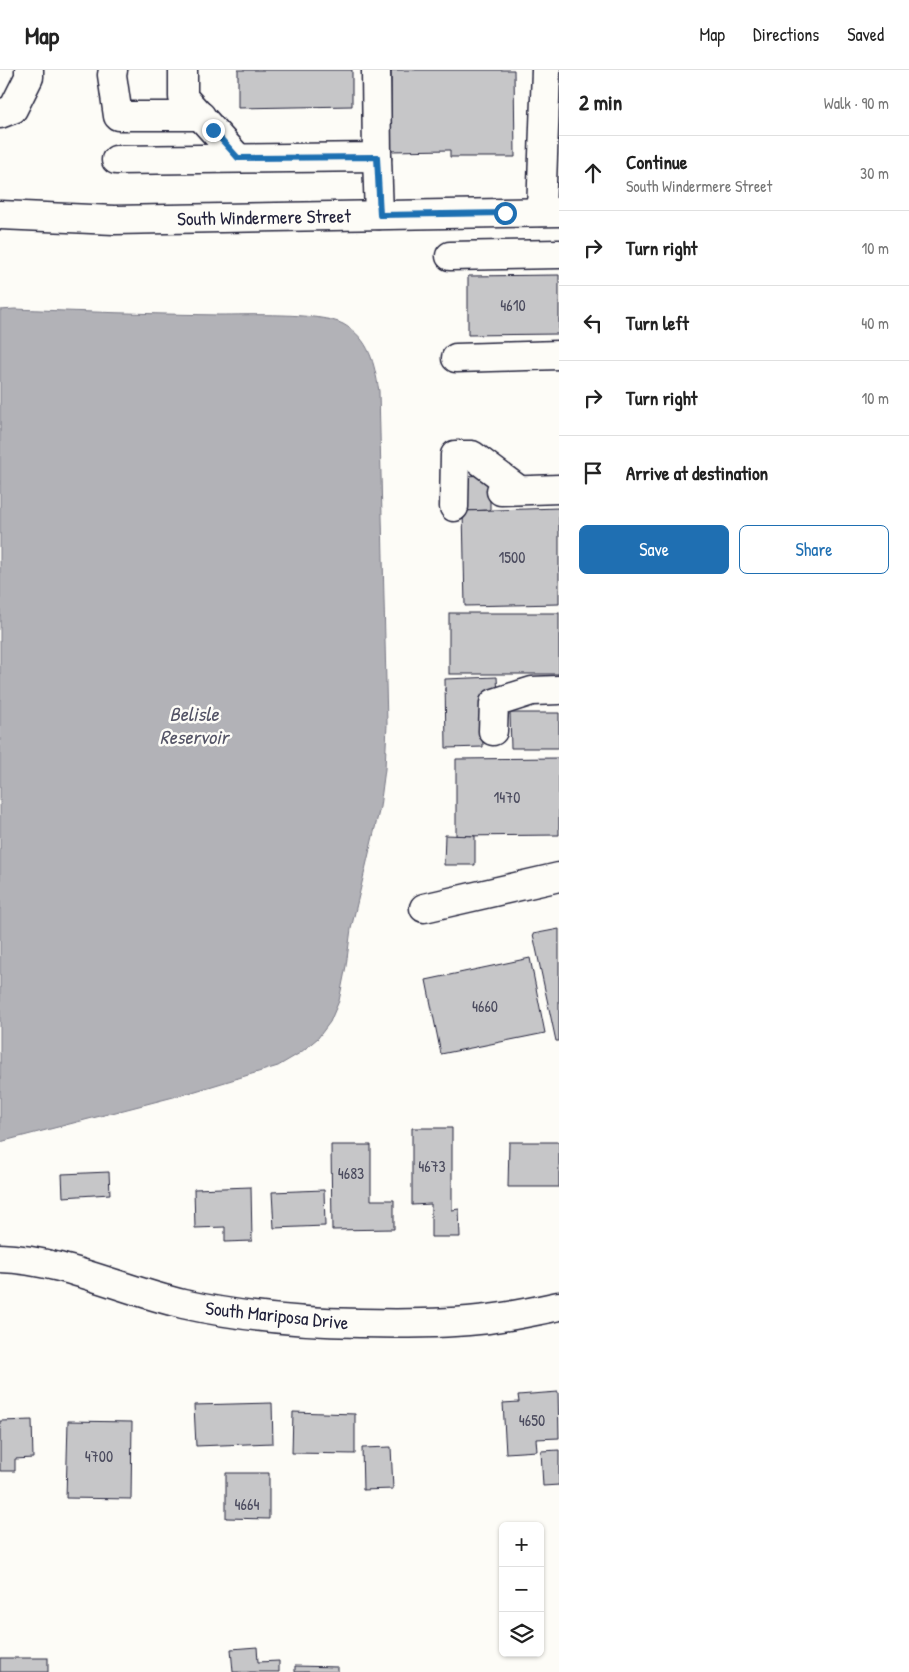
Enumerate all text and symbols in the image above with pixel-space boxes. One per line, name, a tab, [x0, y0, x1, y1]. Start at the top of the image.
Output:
text: Map	[25, 19, 59, 51]
text: Map	[700, 22, 725, 47]
text: Directions	[753, 22, 819, 47]
text: Saved	[847, 22, 884, 47]
text: 2 min	[579, 88, 622, 117]
text: Walk · 90 m	[824, 92, 889, 114]
route end	[202, 119, 225, 142]
text: Continue	[626, 149, 687, 175]
icon: ahead	[579, 159, 607, 187]
text: 30 m	[860, 162, 889, 184]
text: South Windermere Street	[626, 175, 772, 197]
street label: South Windermere Street	[177, 202, 352, 232]
route start	[494, 202, 517, 225]
icon: right	[579, 234, 607, 262]
text: Turn right	[626, 235, 697, 261]
text: 10 m	[861, 237, 889, 259]
house number: 4610	[500, 294, 526, 316]
icon: left	[579, 309, 607, 337]
text: Turn left	[626, 310, 689, 336]
text: 40 m	[861, 312, 889, 334]
icon: right	[579, 384, 607, 412]
text: Turn right	[626, 385, 697, 411]
text: 10 m	[861, 387, 889, 409]
icon: arrive	[579, 459, 607, 487]
text: Arrive at destination	[626, 460, 768, 486]
button: Save	[579, 525, 729, 574]
button: Share	[739, 525, 889, 574]
house number: 1500	[499, 546, 525, 568]
water label: Belisle Reservoir	[160, 700, 231, 750]
house number: 1470	[494, 786, 520, 808]
house number: 4660	[472, 995, 498, 1017]
house number: 4673	[418, 1155, 446, 1177]
house number: 4683	[338, 1162, 364, 1184]
street label: South Mariposa Drive	[204, 1295, 350, 1335]
house number: 4650	[519, 1409, 545, 1431]
house number: 4700	[85, 1445, 113, 1467]
house number: 4664	[235, 1493, 259, 1515]
map controls	[499, 1522, 544, 1657]
button: +	[499, 1522, 544, 1567]
button: −	[499, 1567, 544, 1612]
button: layers	[499, 1612, 544, 1657]

